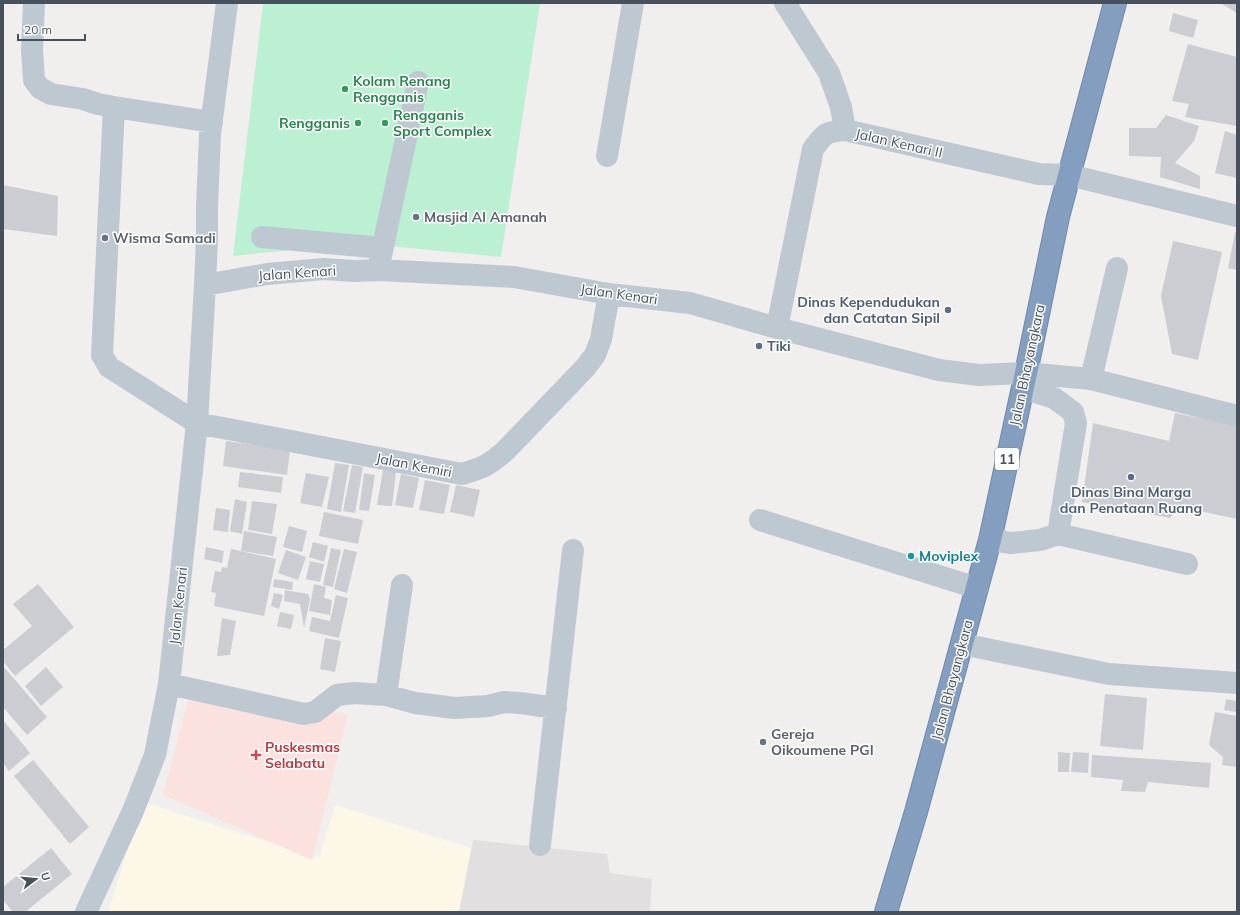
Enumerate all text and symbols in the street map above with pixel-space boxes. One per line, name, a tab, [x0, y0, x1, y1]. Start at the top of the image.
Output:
scale bar	[18, 16, 85, 42]
text: 20 m	[24, 22, 52, 37]
place label: Kolam Renang Rengganis	[353, 72, 451, 106]
marker: Kolam Renang Rengganis	[340, 84, 350, 94]
place label: Rengganis Sport Complex	[393, 106, 492, 140]
place label: Rengganis	[279, 114, 350, 132]
marker: Rengganis	[353, 118, 363, 128]
marker: Rengganis Sport Complex	[380, 118, 390, 128]
street label: Jalan Kenari II	[854, 124, 944, 162]
place label: Masjid Al Amanah	[424, 208, 547, 226]
marker: Masjid Al Amanah	[411, 212, 421, 222]
place label: Wisma Samadi	[113, 229, 216, 247]
marker: Wisma Samadi	[100, 233, 110, 243]
street label: Jalan Kenari	[257, 261, 337, 285]
street label: Jalan Kenari	[579, 280, 659, 308]
place label: Dinas Kependudukan dan Catatan Sipil	[797, 293, 940, 327]
street label: Jalan Bhayangkara	[1005, 303, 1049, 427]
marker: Dinas Kependudukan dan Catatan Sipil	[943, 305, 953, 315]
place label: Tiki	[767, 337, 791, 355]
marker: Tiki	[754, 341, 764, 351]
road number: 11	[995, 448, 1019, 470]
street label: Jalan Kemiri	[375, 449, 453, 481]
marker: Dinas Bina Marga dan Penataan Ruang	[1126, 472, 1136, 482]
place label: Dinas Bina Marga dan Penataan Ruang	[1060, 483, 1202, 517]
place label: Moviplex	[919, 547, 979, 565]
marker: Moviplex	[906, 551, 916, 561]
street label: Jalan Kenari	[165, 566, 191, 646]
street label: Jalan Bhayangkara	[927, 618, 977, 742]
place label: Gereja Oikoumene PGI	[771, 725, 874, 759]
marker: Gereja Oikoumene PGI	[758, 737, 768, 747]
place label: Puskesmas Selabatu	[265, 738, 340, 772]
marker: Puskesmas Selabatu	[250, 749, 262, 761]
north arrow	[16, 859, 56, 899]
text: U	[38, 870, 53, 882]

